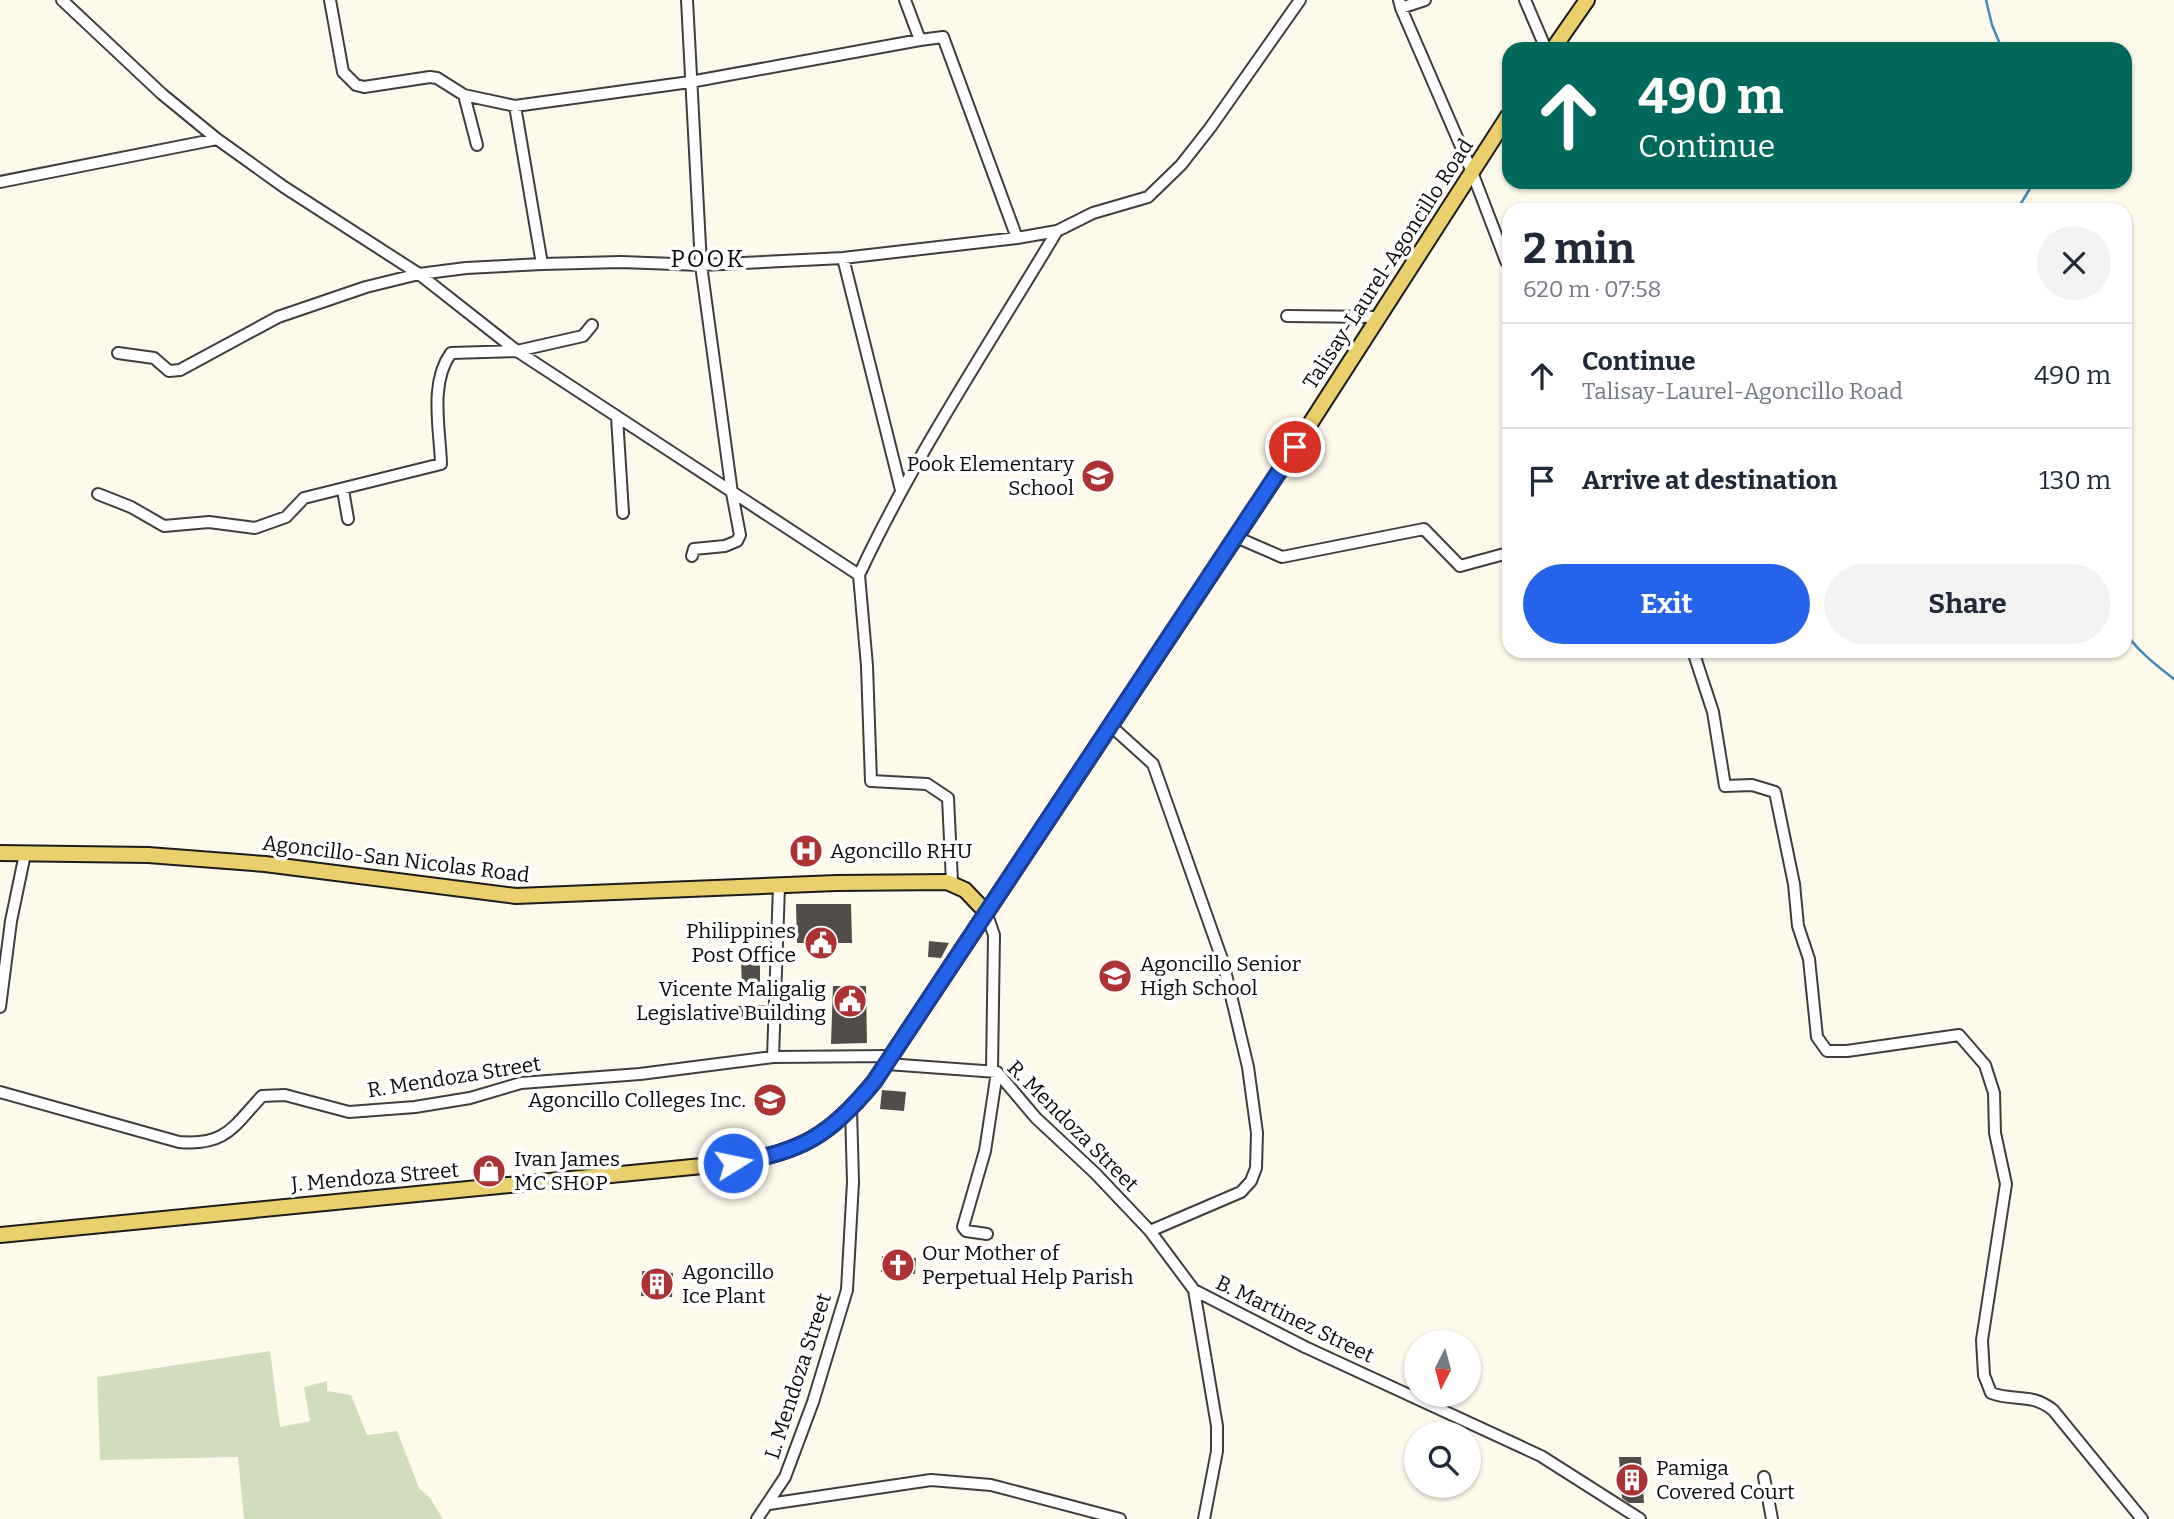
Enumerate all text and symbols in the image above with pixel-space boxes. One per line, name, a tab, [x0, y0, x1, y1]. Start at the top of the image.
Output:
text: 490 m	[1638, 67, 1783, 126]
icon: ahead	[1523, 70, 1614, 161]
text: Continue	[1638, 127, 1775, 165]
street label: Talisay-Laurel-Agoncillo Road	[1297, 134, 1479, 394]
text: 2 min	[1523, 224, 1635, 274]
button: close	[2037, 226, 2111, 300]
district label: POOK	[671, 245, 745, 273]
text: 620 m · 07:58	[1523, 275, 1661, 303]
text: Continue	[1582, 346, 1696, 377]
icon: ahead	[1523, 357, 1561, 395]
text: 490 m	[2034, 360, 2111, 391]
text: Talisay-Laurel-Agoncillo Road	[1582, 377, 1903, 405]
pin	[1265, 417, 1325, 477]
icon: arrive	[1276, 428, 1314, 466]
place label: Pook Elementary School	[907, 451, 1075, 501]
school or university icon: Pook Elementary School	[1079, 457, 1117, 495]
icon: arrive	[1523, 462, 1561, 500]
text: Arrive at destination	[1582, 465, 1837, 496]
text: 130 m	[2039, 465, 2111, 496]
button: Exit	[1523, 564, 1810, 644]
button: Share	[1824, 564, 2111, 644]
street label: Agoncillo-San Nicolas Road	[261, 830, 531, 888]
hospital icon: Agoncillo RHU	[787, 832, 825, 870]
place label: Agoncillo RHU	[830, 838, 973, 864]
place label: Philippines Post Office	[686, 918, 796, 968]
public building icon: Philippines Post Office	[802, 924, 840, 962]
place label: Agoncillo Senior High School	[1140, 951, 1301, 1001]
school or university icon: Agoncillo Senior High School	[1096, 957, 1134, 995]
place label: Vicente Maligalig Legislative Building	[636, 976, 826, 1026]
public building icon: Vicente Maligalig Legislative Building	[831, 982, 869, 1020]
street label: R. Mendoza Street	[365, 1050, 543, 1104]
street label: R. Mendoza Street	[1002, 1055, 1144, 1197]
school or university icon: Agoncillo Colleges Inc.	[751, 1081, 789, 1119]
place label: Agoncillo Colleges Inc.	[528, 1087, 746, 1113]
position arrow	[696, 1126, 770, 1200]
place label: Ivan James MC SHOP	[514, 1146, 620, 1196]
shop icon: Ivan James MC SHOP	[470, 1152, 508, 1190]
street label: J. Mendoza Street	[289, 1157, 460, 1197]
place label: Our Mother of Perpetual Help Parish	[922, 1240, 1133, 1290]
church icon: Our Mother of Perpetual Help Parish	[879, 1246, 917, 1284]
place label: Agoncillo Ice Plant	[682, 1259, 774, 1309]
building icon: Agoncillo Ice Plant	[638, 1265, 676, 1303]
street label: B. Martinez Street	[1212, 1269, 1379, 1369]
street label: L. Mendoza Street	[759, 1289, 837, 1462]
north arrow	[1404, 1330, 1480, 1407]
map controls	[1404, 1330, 1481, 1498]
button: search	[1404, 1421, 1481, 1498]
place label: Pamiga Covered Court	[1656, 1455, 1795, 1505]
building icon: Pamiga Covered Court	[1613, 1461, 1651, 1499]

